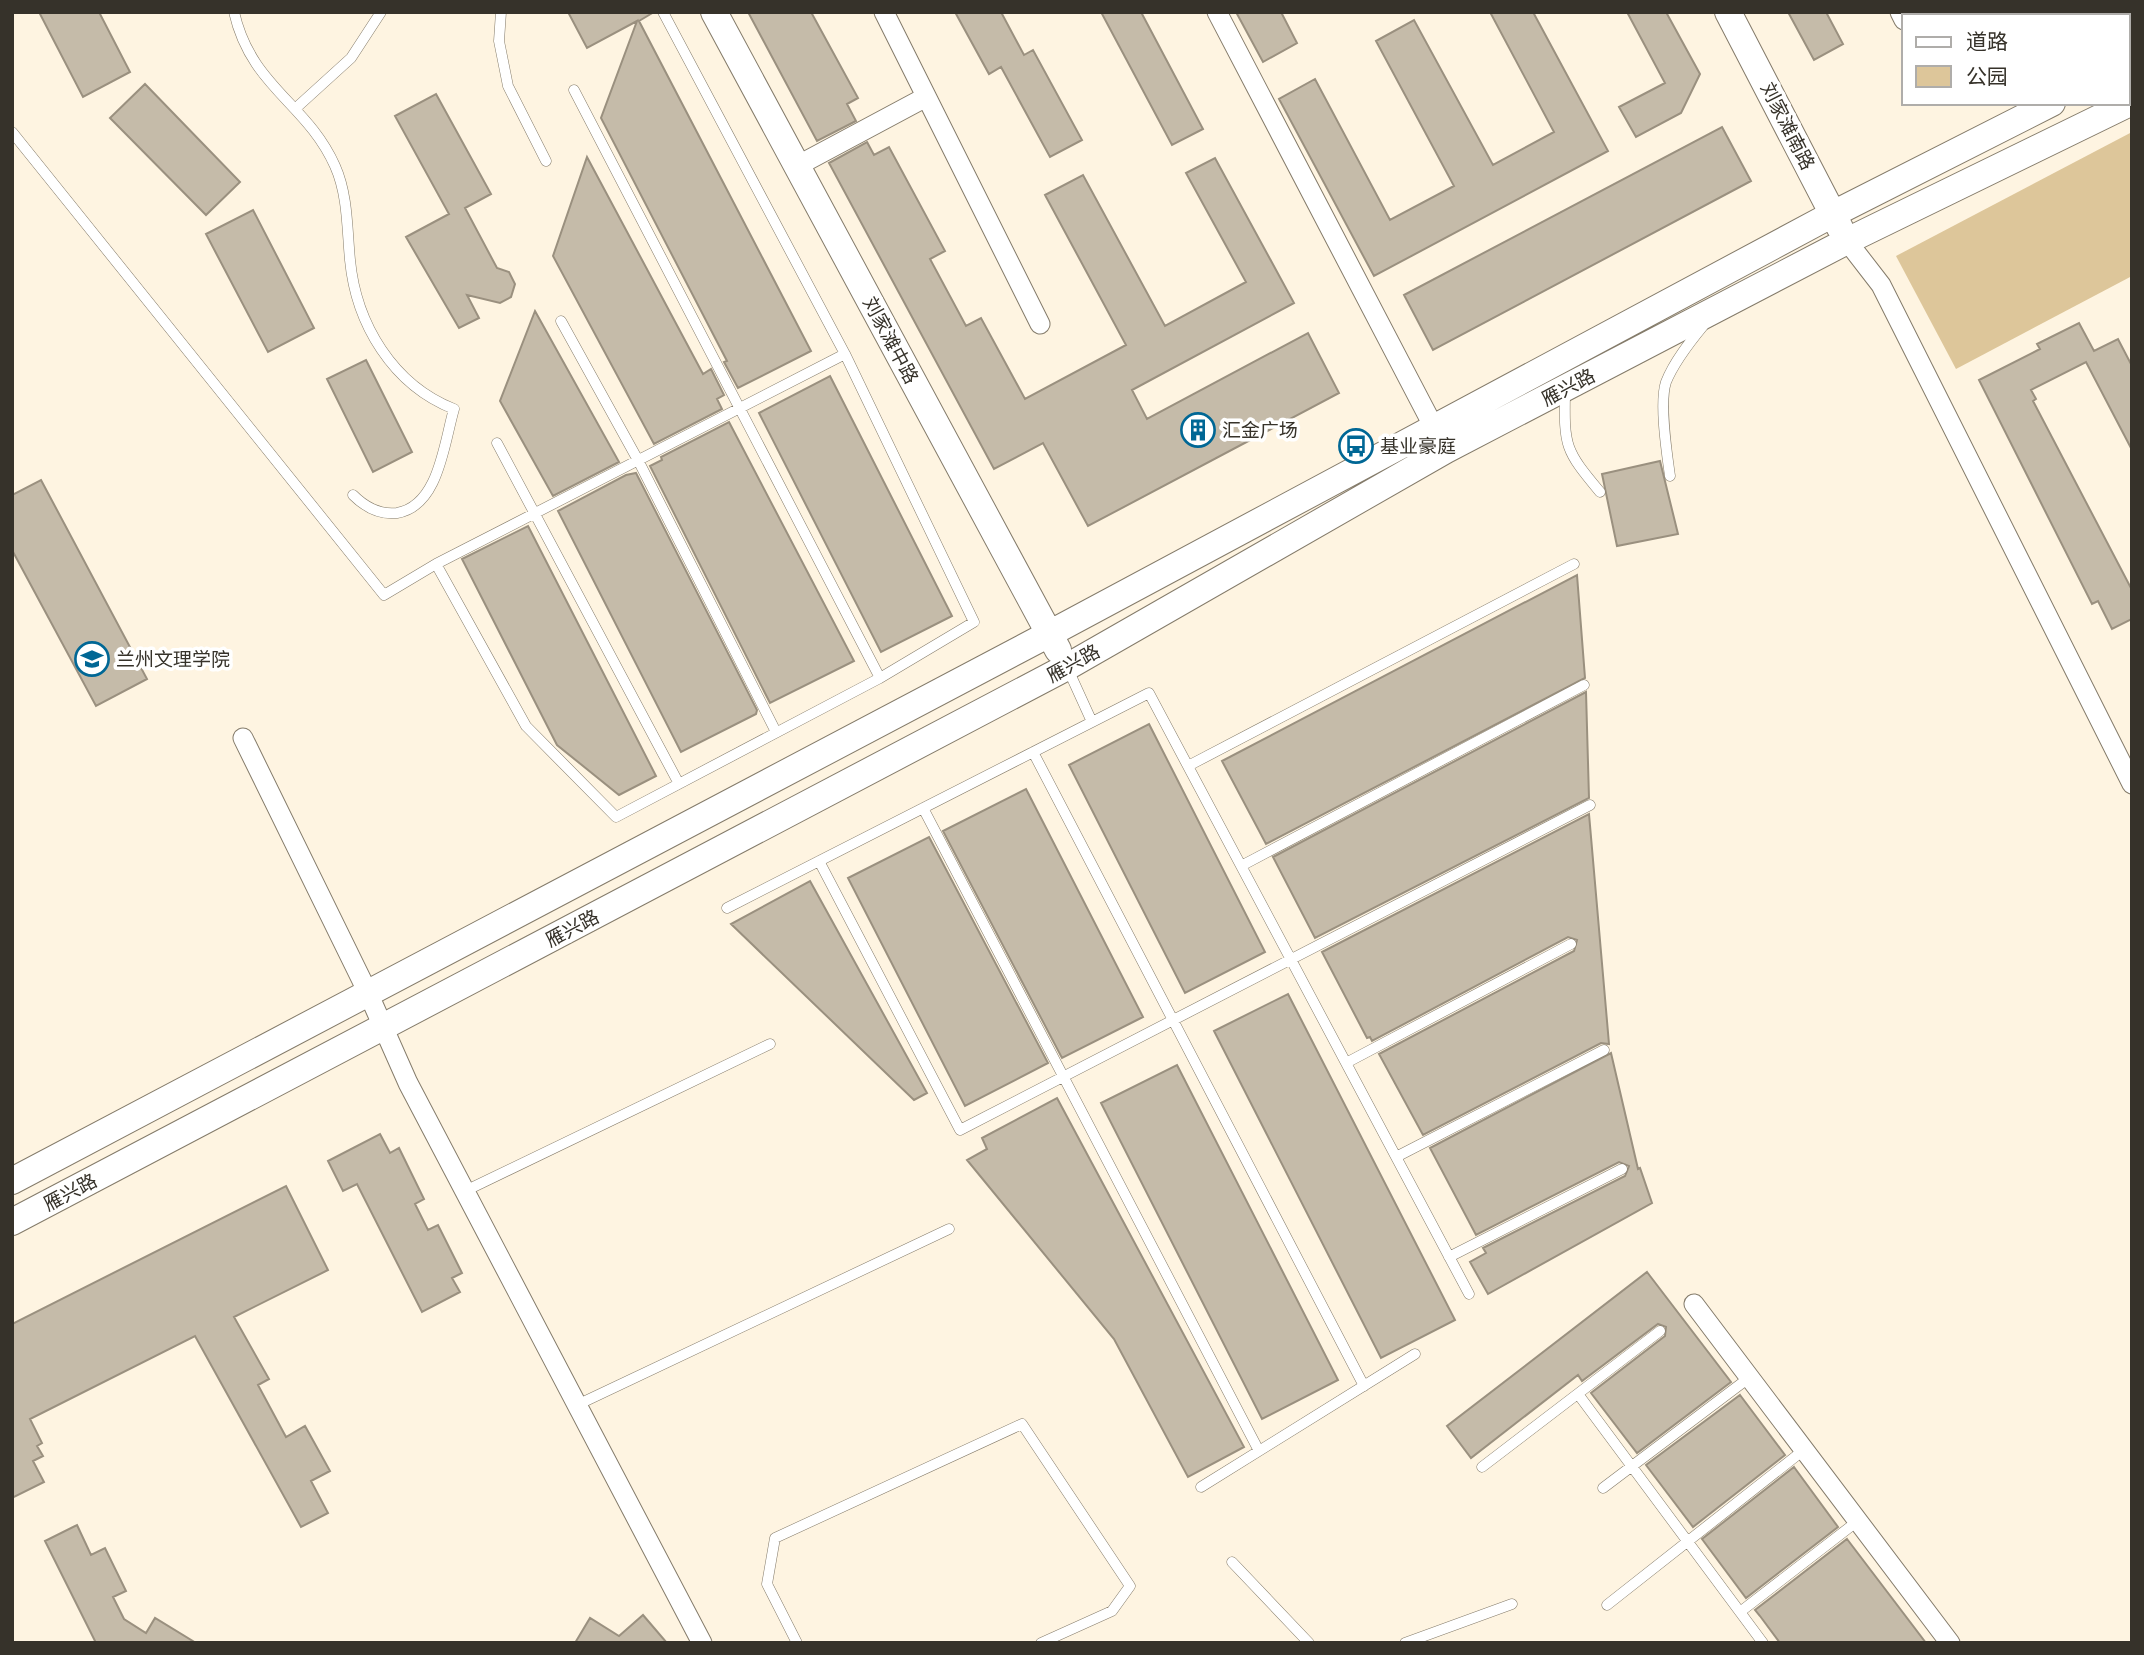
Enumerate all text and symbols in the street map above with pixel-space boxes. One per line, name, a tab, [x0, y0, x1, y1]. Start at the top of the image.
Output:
legend	[1902, 14, 2130, 105]
text: 道路	[1966, 27, 2008, 56]
text: 公园	[1966, 62, 2008, 91]
street label: 刘家滩南路	[1755, 78, 1821, 174]
street label: 刘家滩中路	[857, 292, 925, 388]
street label: 雁兴路	[1537, 362, 1599, 412]
building icon: 汇金广场	[1179, 411, 1217, 449]
place label: 汇金广场	[1222, 417, 1298, 443]
bus stop icon: 基业豪庭	[1337, 427, 1375, 465]
place label: 基业豪庭	[1380, 433, 1456, 459]
street label: 雁兴路	[1042, 638, 1104, 688]
school or university icon: 兰州文理学院	[73, 640, 111, 678]
place label: 兰州文理学院	[116, 646, 230, 672]
street label: 雁兴路	[541, 903, 603, 953]
street label: 雁兴路	[39, 1167, 101, 1217]

